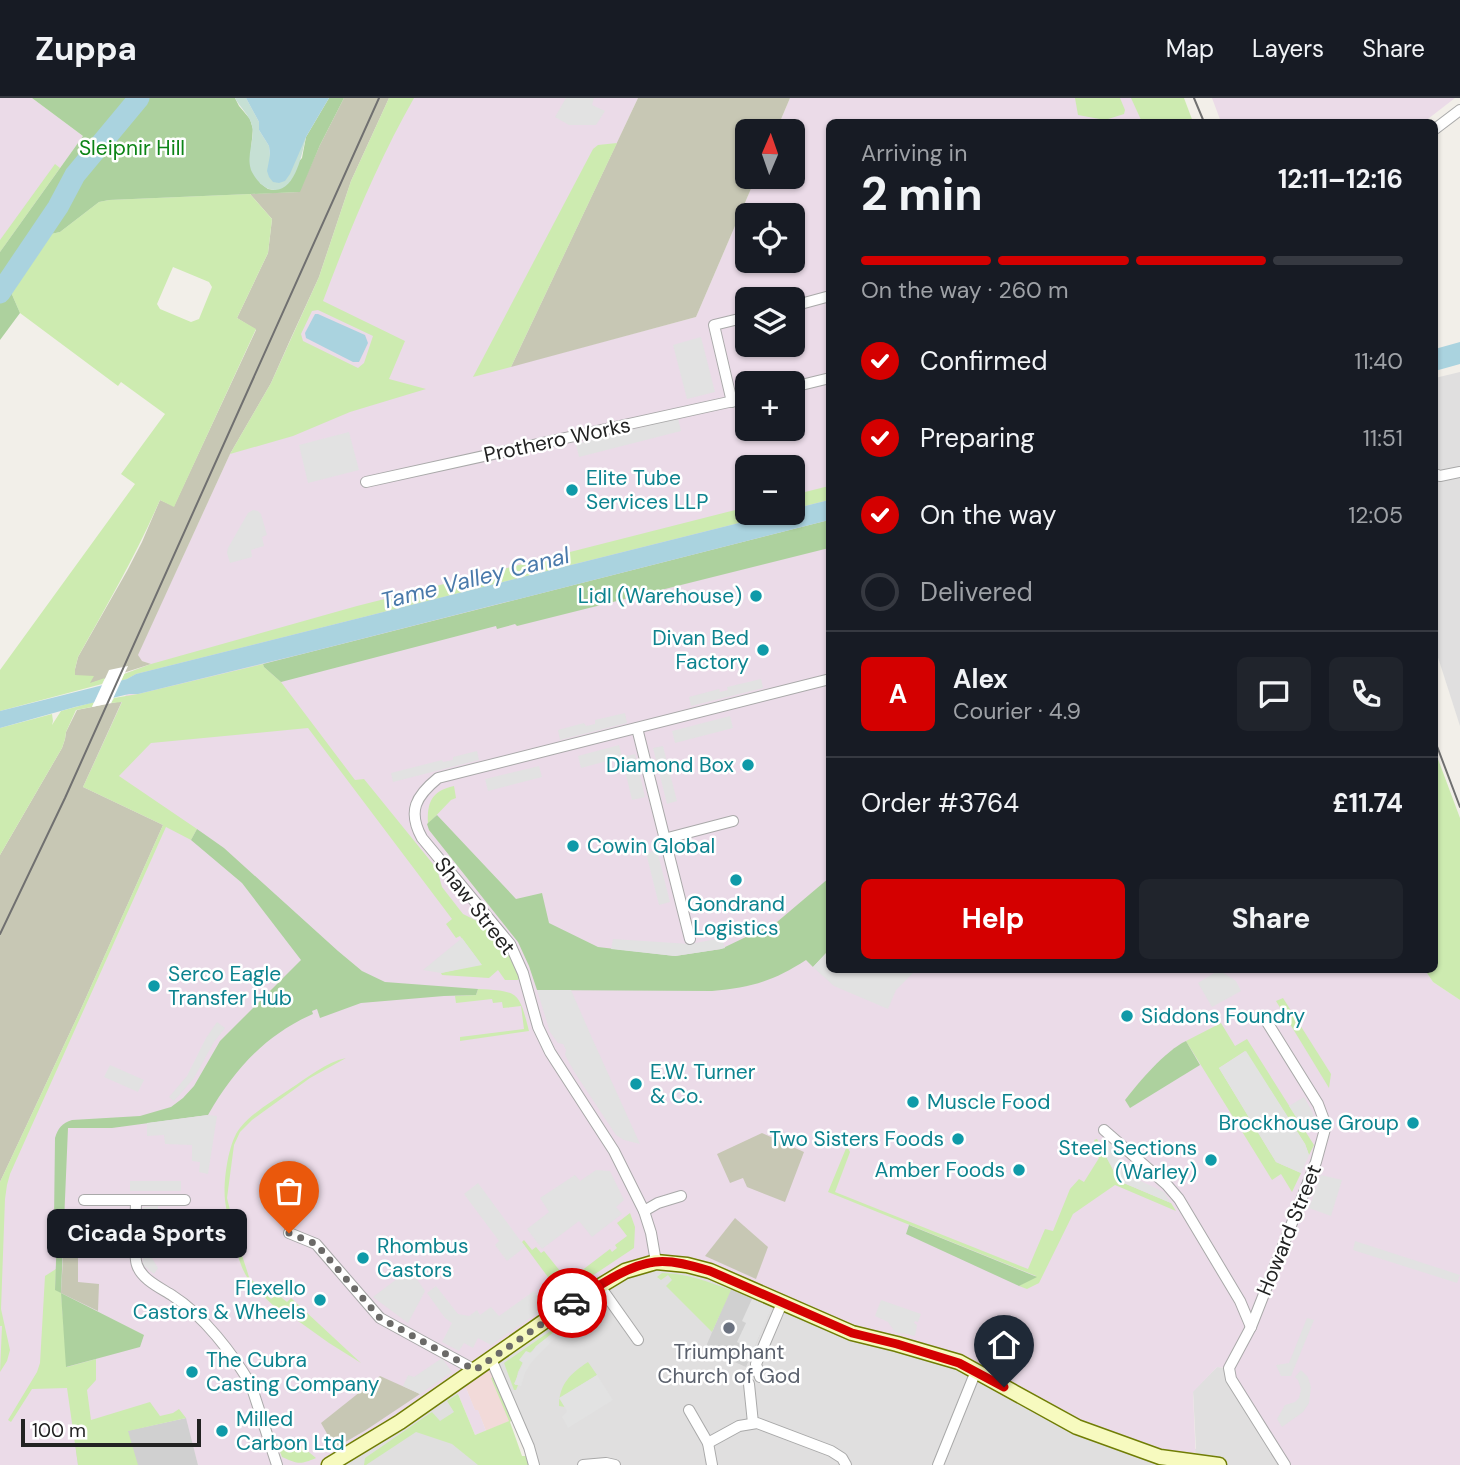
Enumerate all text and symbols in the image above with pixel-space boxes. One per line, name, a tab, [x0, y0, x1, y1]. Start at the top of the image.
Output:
text: Zuppa	[35, 27, 137, 70]
text: Map	[1166, 33, 1214, 64]
text: Layers	[1252, 33, 1324, 64]
text: Share	[1362, 33, 1425, 64]
north arrow	[735, 119, 805, 189]
map controls	[735, 119, 805, 525]
park label: Sleipnir Hill	[79, 134, 185, 162]
text: Arriving in	[861, 138, 967, 168]
text: 12:11–12:16	[1278, 162, 1403, 196]
text: 2 min	[861, 164, 983, 224]
button: locate	[735, 203, 805, 273]
text: On the way · 260 m	[861, 275, 1068, 305]
button: layers	[735, 287, 805, 357]
icon: check	[861, 342, 899, 380]
text: Confirmed	[920, 344, 1047, 378]
text: 11:40	[1354, 346, 1403, 376]
button: +	[735, 371, 805, 441]
street label: Prothero Works	[481, 411, 633, 469]
icon: check	[861, 419, 899, 457]
text: Preparing	[920, 421, 1035, 455]
text: 11:51	[1363, 423, 1403, 453]
button: −	[735, 455, 805, 525]
place label: Elite Tube Services LLP	[586, 464, 708, 516]
marker: Elite Tube Services LLP	[564, 482, 580, 498]
icon: check	[861, 496, 899, 534]
text: On the way	[920, 498, 1056, 532]
text: 12:05	[1348, 500, 1403, 530]
water label: Tame Valley Canal	[378, 540, 573, 616]
text: Delivered	[920, 575, 1033, 609]
place label: Lidl (Warehouse)	[578, 582, 742, 610]
marker: Lidl (Warehouse)	[748, 588, 764, 604]
place label: Divan Bed Factory	[652, 624, 749, 676]
marker: Divan Bed Factory	[755, 642, 771, 658]
button: chat	[1237, 657, 1311, 731]
button: phone	[1329, 657, 1403, 731]
text: Alex	[953, 662, 1008, 696]
text: A	[889, 677, 907, 711]
text: Courier · 4.9	[953, 696, 1081, 726]
place label: Diamond Box	[606, 751, 734, 779]
marker: Diamond Box	[740, 757, 756, 773]
text: Order #3764	[861, 786, 1019, 820]
text: £11.74	[1333, 786, 1403, 820]
place label: Cowin Global	[587, 832, 715, 860]
marker: Cowin Global	[565, 838, 581, 854]
street label: Shaw Street	[428, 851, 522, 961]
marker: Gondrand Logistics	[728, 872, 744, 888]
button: Help	[861, 879, 1125, 959]
button: Share	[1139, 879, 1403, 959]
place label: Gondrand Logistics	[687, 890, 785, 942]
place label: Serco Eagle Transfer Hub	[168, 960, 292, 1012]
marker: Serco Eagle Transfer Hub	[146, 978, 162, 994]
place label: Siddons Foundry	[1141, 1002, 1305, 1030]
marker: Siddons Foundry	[1119, 1008, 1135, 1024]
place label: E.W. Turner & Co.	[650, 1058, 756, 1110]
marker: E.W. Turner & Co.	[628, 1076, 644, 1092]
place label: Muscle Food	[927, 1088, 1050, 1116]
marker: Muscle Food	[905, 1094, 921, 1110]
place label: Brockhouse Group	[1218, 1109, 1399, 1137]
marker: Brockhouse Group	[1405, 1115, 1421, 1131]
place label: Two Sisters Foods	[769, 1125, 944, 1153]
marker: Two Sisters Foods	[950, 1131, 966, 1147]
place label: Steel Sections (Warley)	[1059, 1134, 1197, 1186]
marker: Steel Sections (Warley)	[1203, 1152, 1219, 1168]
place label: Amber Foods	[875, 1156, 1005, 1184]
street label: Howard Street	[1250, 1160, 1328, 1300]
pin	[259, 1161, 319, 1233]
marker: Amber Foods	[1011, 1162, 1027, 1178]
icon: bag	[270, 1172, 308, 1210]
callout: Cicada Sports	[47, 1208, 247, 1258]
text: Cicada Sports	[67, 1218, 227, 1248]
place label: Rhombus Castors	[377, 1232, 468, 1284]
marker: Rhombus Castors	[355, 1250, 371, 1266]
courier	[537, 1268, 607, 1338]
place label: Flexello Castors & Wheels	[133, 1274, 306, 1326]
icon: car	[553, 1284, 591, 1322]
marker: Flexello Castors & Wheels	[312, 1292, 328, 1308]
pin	[974, 1315, 1034, 1387]
marker: Triumphant Church of God	[721, 1320, 737, 1336]
icon: home	[985, 1326, 1023, 1364]
place label: Triumphant Church of God	[658, 1338, 800, 1390]
place label: The Cubra Casting Company	[206, 1346, 380, 1398]
marker: The Cubra Casting Company	[184, 1364, 200, 1380]
place label: Milled Carbon Ltd	[236, 1405, 345, 1457]
scale bar	[21, 1416, 201, 1448]
text: 100 m	[32, 1418, 86, 1443]
marker: Milled Carbon Ltd	[214, 1423, 230, 1439]

